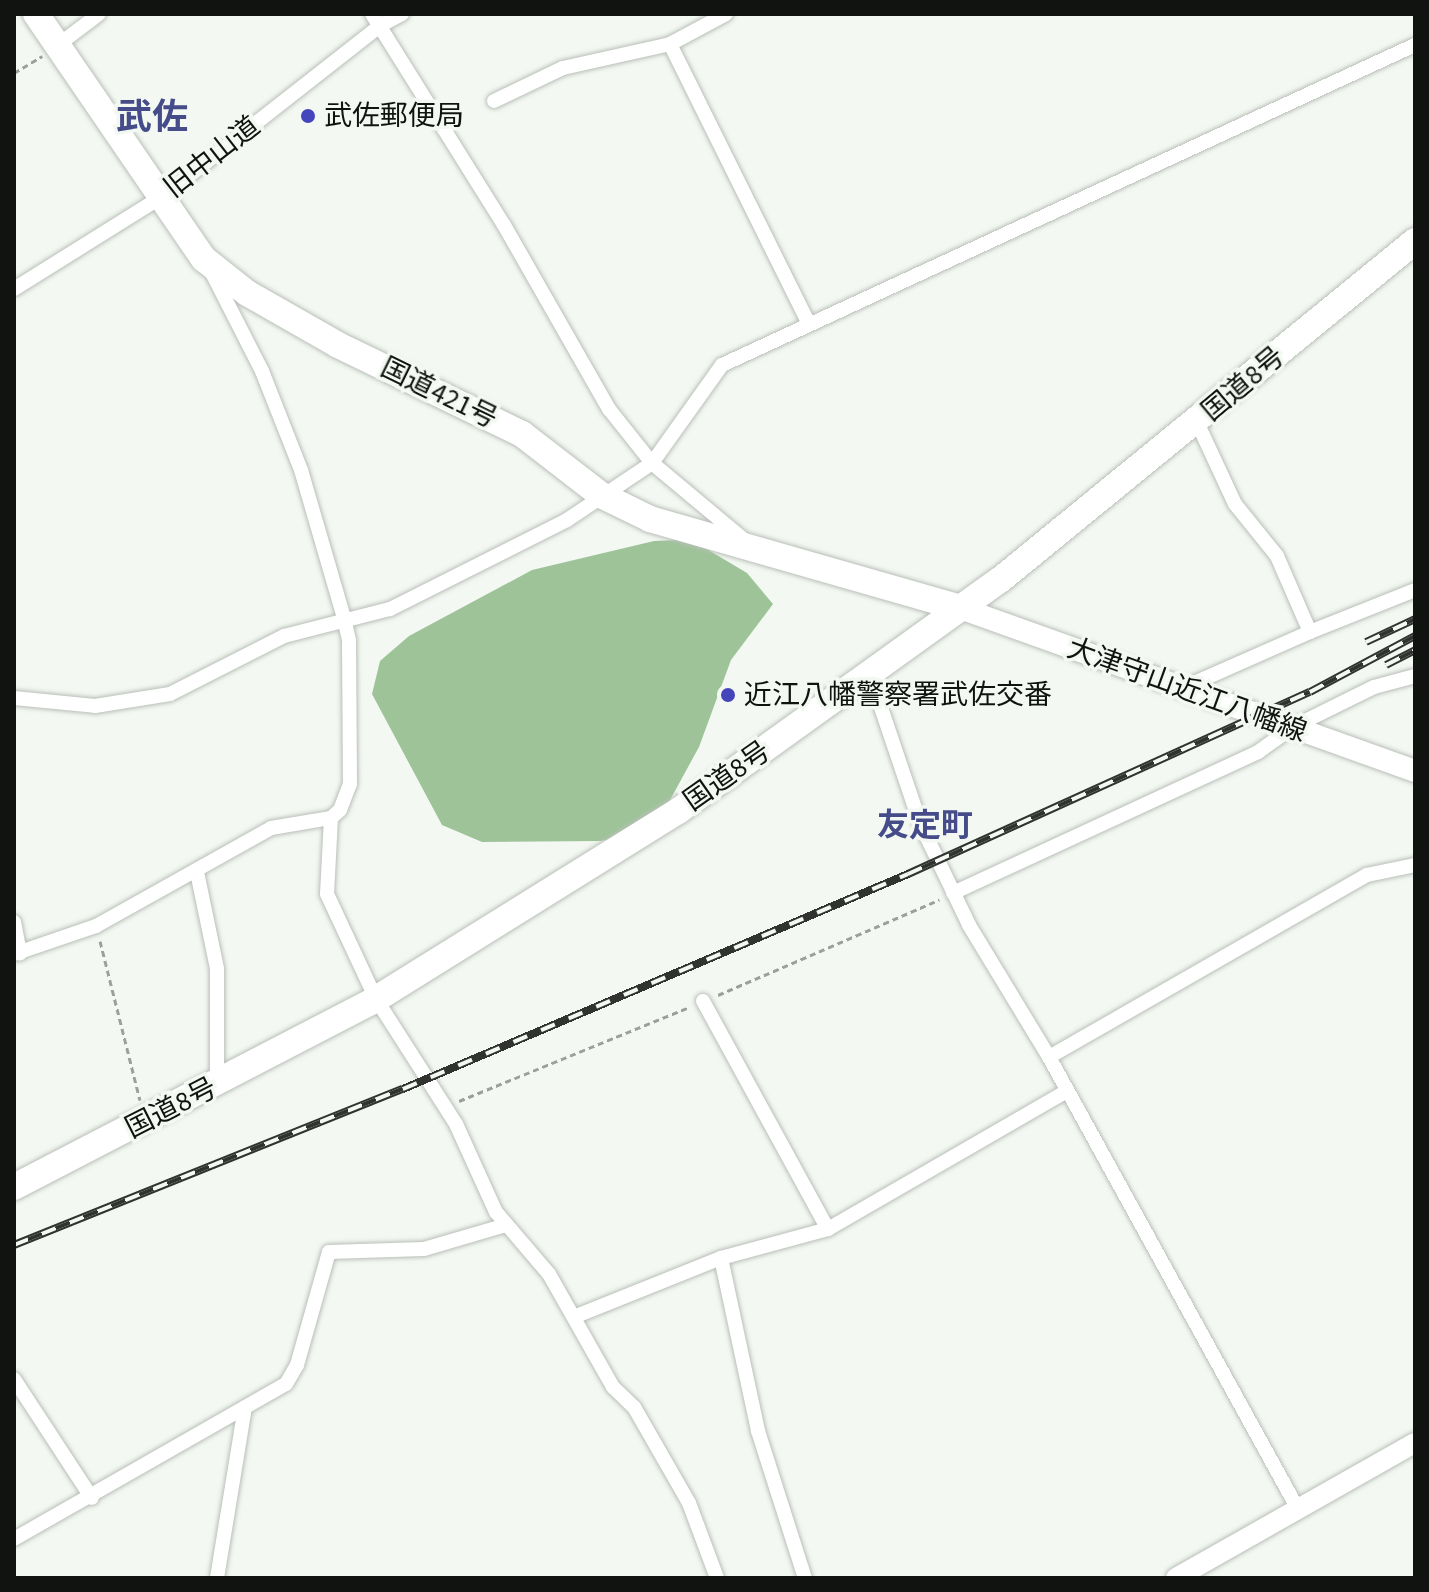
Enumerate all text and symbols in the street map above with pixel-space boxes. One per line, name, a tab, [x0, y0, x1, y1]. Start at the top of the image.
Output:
district label: 武佐	[116, 96, 188, 140]
place label: 武佐郵便局	[324, 99, 464, 133]
marker: 武佐郵便局	[299, 107, 317, 125]
street label: 旧中山道	[158, 109, 266, 205]
street label: 国道8号	[1195, 340, 1291, 428]
street label: 国道421号	[375, 350, 503, 436]
street label: 大津守山近江八幡線	[1063, 631, 1311, 749]
place label: 近江八幡警察署武佐交番	[744, 678, 1052, 712]
marker: 近江八幡警察署武佐交番	[719, 686, 737, 704]
street label: 国道8号	[677, 734, 777, 818]
district label: 友定町	[877, 807, 973, 845]
street label: 国道8号	[120, 1071, 222, 1145]

